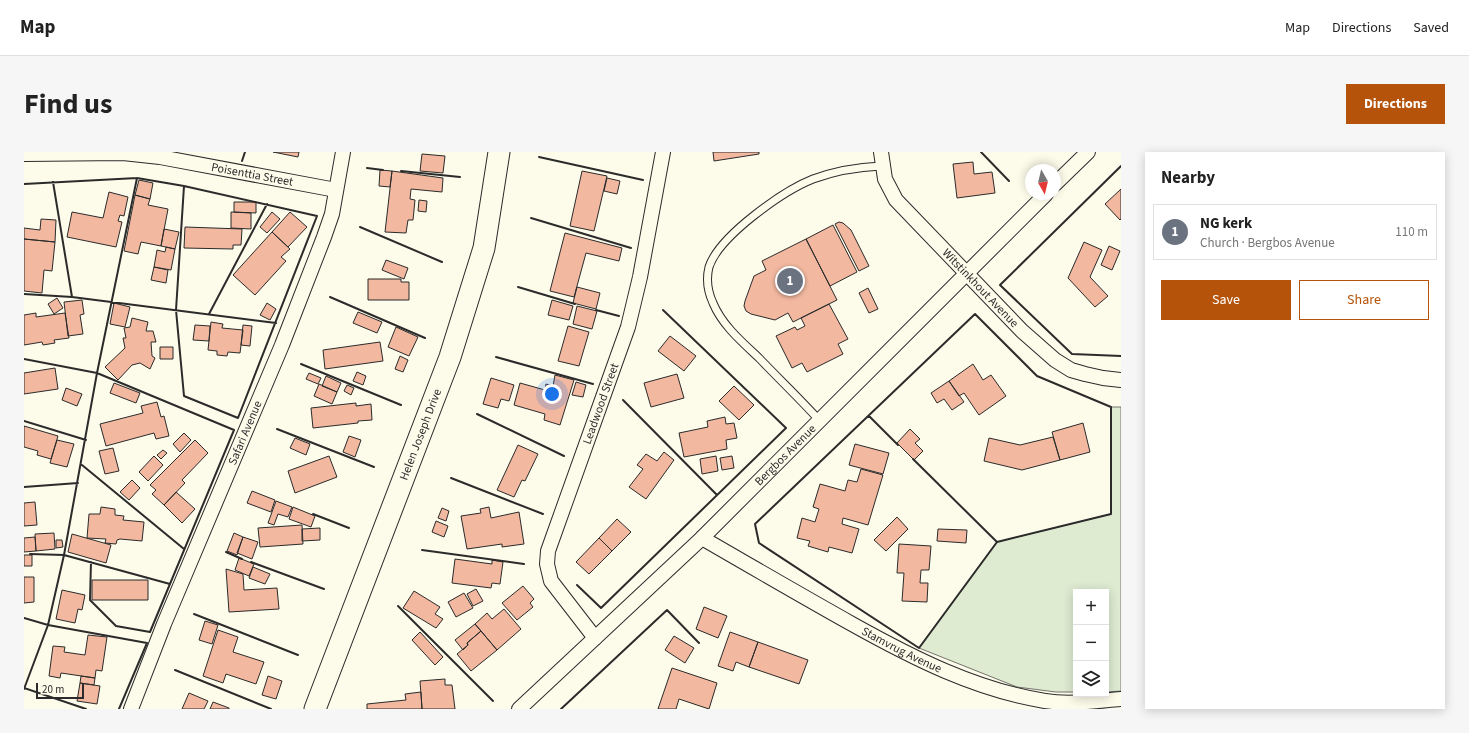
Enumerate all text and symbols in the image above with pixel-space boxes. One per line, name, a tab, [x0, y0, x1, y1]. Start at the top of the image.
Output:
text: Map	[20, 14, 55, 41]
text: Map	[1285, 18, 1310, 38]
text: Directions	[1332, 18, 1391, 38]
text: Saved	[1413, 18, 1449, 38]
text: Find us	[24, 84, 112, 124]
button: Directions	[1346, 84, 1445, 124]
street label: Poisenttia Street	[210, 158, 295, 190]
north arrow	[1025, 164, 1061, 200]
text: Nearby	[1161, 166, 1215, 190]
text: NG kerk	[1200, 213, 1252, 234]
text: 1	[1172, 223, 1178, 241]
text: 110 m	[1395, 223, 1428, 241]
text: Church · Bergbos Avenue	[1200, 234, 1335, 252]
street label: Witstinkhout Avenue	[938, 245, 1023, 331]
pin: 1	[777, 266, 803, 296]
button: Save	[1161, 280, 1291, 320]
button: Share	[1299, 280, 1429, 320]
street label: Leadwood Street	[578, 361, 623, 447]
your location	[542, 384, 562, 404]
street label: Helen Joseph Drive	[395, 386, 446, 483]
street label: Safari Avenue	[224, 398, 266, 467]
street label: Bergbos Avenue	[751, 420, 820, 489]
map controls	[1073, 589, 1109, 697]
button: +	[1073, 589, 1109, 625]
street label: Stamvrug Avenue	[859, 622, 945, 677]
button: −	[1073, 625, 1109, 661]
button: layers	[1073, 661, 1109, 697]
scale bar	[36, 681, 84, 700]
text: 20 m	[42, 682, 64, 697]

